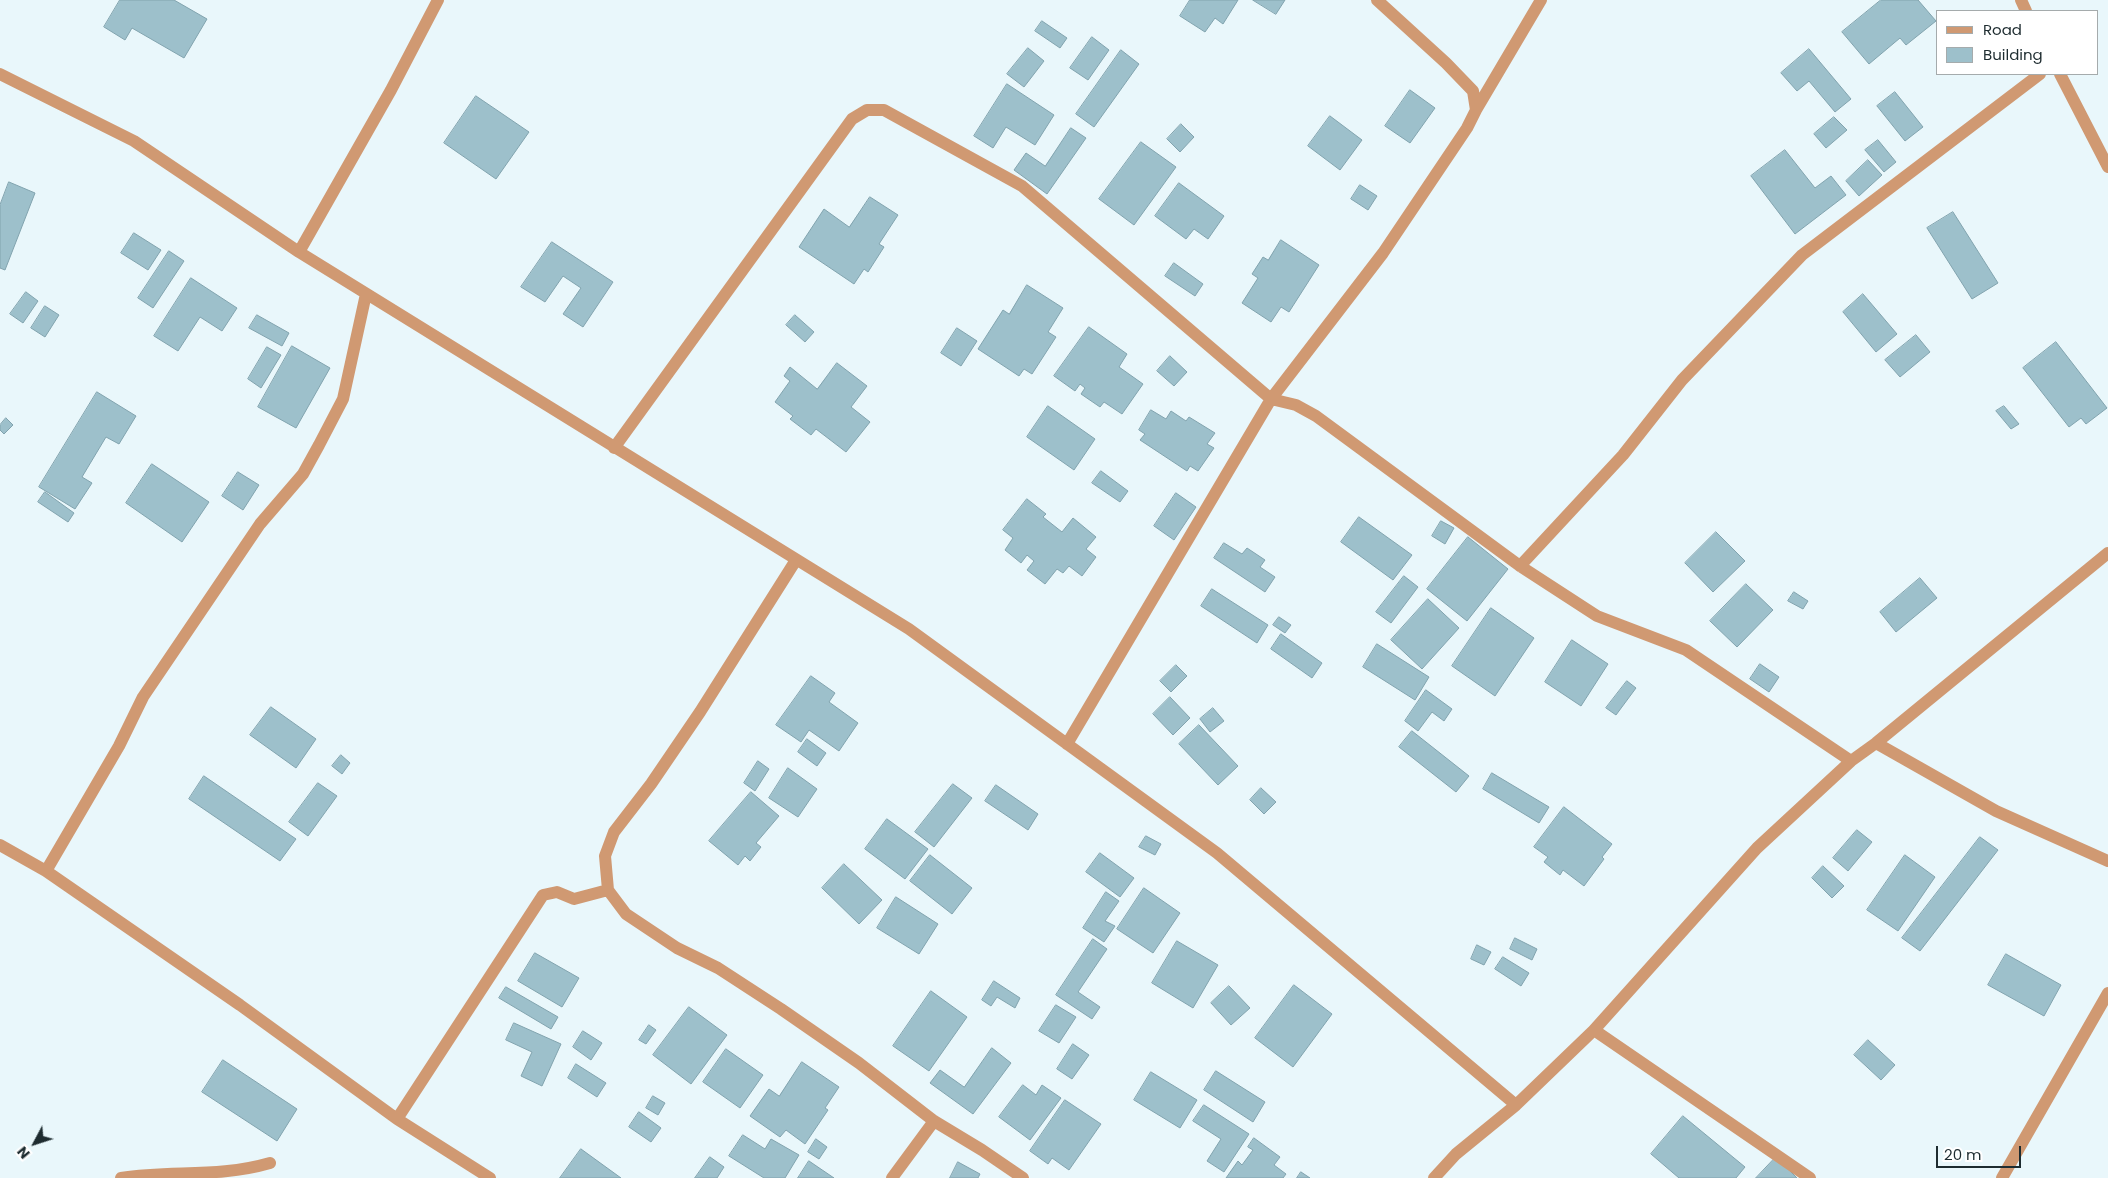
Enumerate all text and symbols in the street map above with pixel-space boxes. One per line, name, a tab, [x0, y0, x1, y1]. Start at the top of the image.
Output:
legend	[1936, 10, 2098, 75]
text: Road	[1983, 19, 2022, 40]
text: Building	[1983, 44, 2043, 65]
north arrow	[10, 1118, 60, 1168]
scale bar	[1938, 1136, 2023, 1168]
text: N	[12, 1142, 35, 1163]
text: 20 m	[1944, 1144, 1982, 1165]

